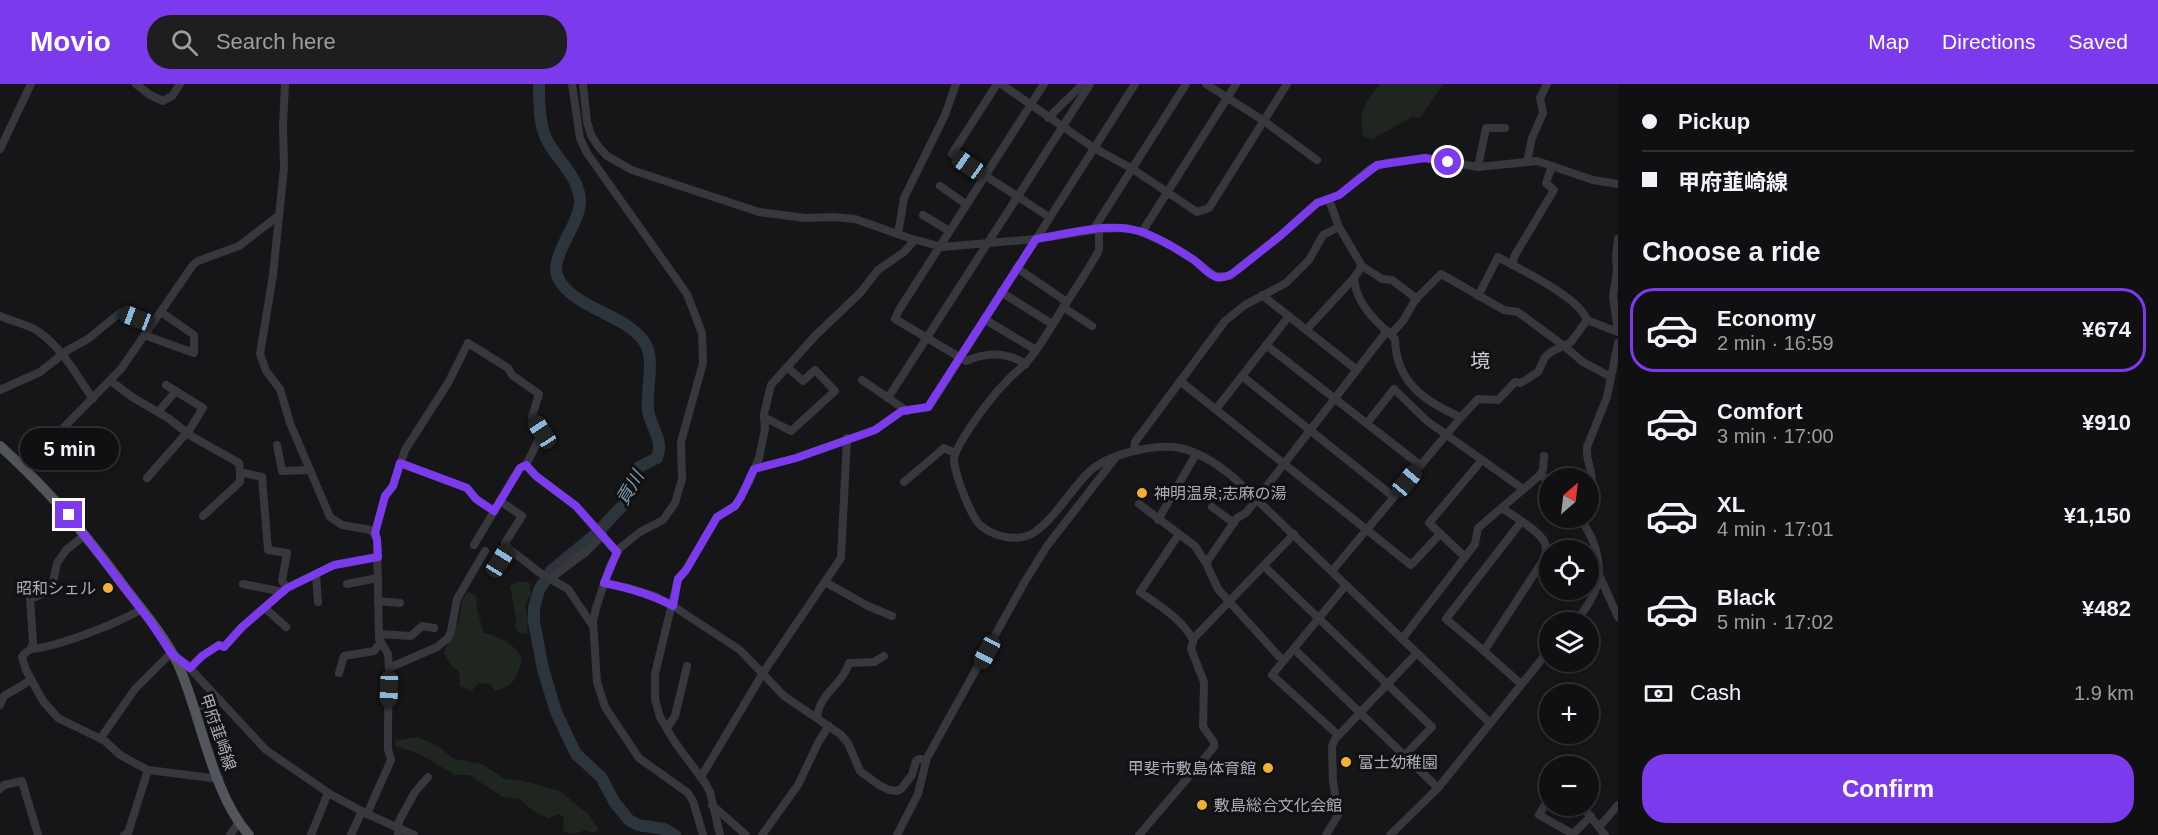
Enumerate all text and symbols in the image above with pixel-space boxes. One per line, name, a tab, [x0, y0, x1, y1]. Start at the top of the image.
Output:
search box	[147, 15, 567, 69]
text: Movio	[30, 26, 111, 57]
icon: search	[168, 26, 201, 59]
text: Search here	[216, 29, 336, 54]
text: Map	[1868, 30, 1909, 53]
text: Directions	[1942, 30, 2035, 53]
text: Saved	[2068, 30, 2128, 53]
text: Pickup	[1678, 109, 1750, 134]
car	[948, 147, 988, 183]
route start	[1434, 148, 1461, 175]
text: 甲府韮崎線	[1678, 170, 1788, 195]
text: Choose a ride	[1642, 237, 1821, 267]
car	[116, 303, 156, 333]
icon: car	[1645, 303, 1699, 357]
text: Economy	[1717, 306, 1816, 331]
text: ¥674	[2082, 317, 2131, 342]
text: 2 min · 16:59	[1717, 332, 1834, 354]
district label: 境	[1470, 350, 1490, 372]
icon: car	[1645, 396, 1699, 450]
text: Comfort	[1717, 399, 1803, 424]
text: ¥910	[2082, 410, 2131, 435]
car	[525, 412, 559, 452]
text: 3 min · 17:00	[1717, 425, 1834, 447]
callout: 5 min	[20, 428, 118, 470]
text: 5 min	[43, 438, 96, 460]
car	[1389, 461, 1425, 501]
water label: 貢川	[612, 466, 649, 509]
north arrow	[1539, 468, 1599, 528]
map controls	[1539, 468, 1599, 816]
place label: 神明温泉;志麻の湯	[1154, 485, 1286, 502]
marker: 神明温泉;志麻の湯	[1135, 486, 1149, 500]
icon: car	[1645, 489, 1699, 543]
text: XL	[1717, 492, 1745, 517]
route end	[55, 501, 82, 528]
text: ¥1,150	[2064, 503, 2131, 528]
text: 4 min · 17:01	[1717, 518, 1834, 540]
button: locate	[1539, 540, 1599, 600]
car	[483, 541, 517, 581]
place label: 昭和シェル	[16, 580, 96, 597]
marker: 昭和シェル	[101, 581, 115, 595]
icon: car	[1645, 582, 1699, 636]
text: Black	[1717, 585, 1776, 610]
text: ¥482	[2082, 596, 2131, 621]
text: 5 min · 17:02	[1717, 611, 1834, 633]
button: layers	[1539, 612, 1599, 672]
car	[971, 632, 1003, 672]
car	[379, 671, 399, 707]
icon: cash	[1642, 677, 1675, 710]
text: Cash	[1690, 680, 1741, 705]
text: 1.9 km	[2074, 682, 2134, 704]
button: +	[1539, 684, 1599, 744]
street label: 甲府韮崎線	[197, 691, 239, 773]
place label: 富士幼稚園	[1358, 754, 1438, 771]
button: Confirm	[1642, 754, 2134, 823]
marker: 富士幼稚園	[1339, 755, 1353, 769]
button: −	[1539, 756, 1599, 816]
place label: 甲斐市敷島体育館	[1128, 760, 1256, 777]
marker: 甲斐市敷島体育館	[1261, 761, 1275, 775]
place label: 敷島総合文化会館	[1214, 797, 1342, 814]
marker: 敷島総合文化会館	[1195, 798, 1209, 812]

